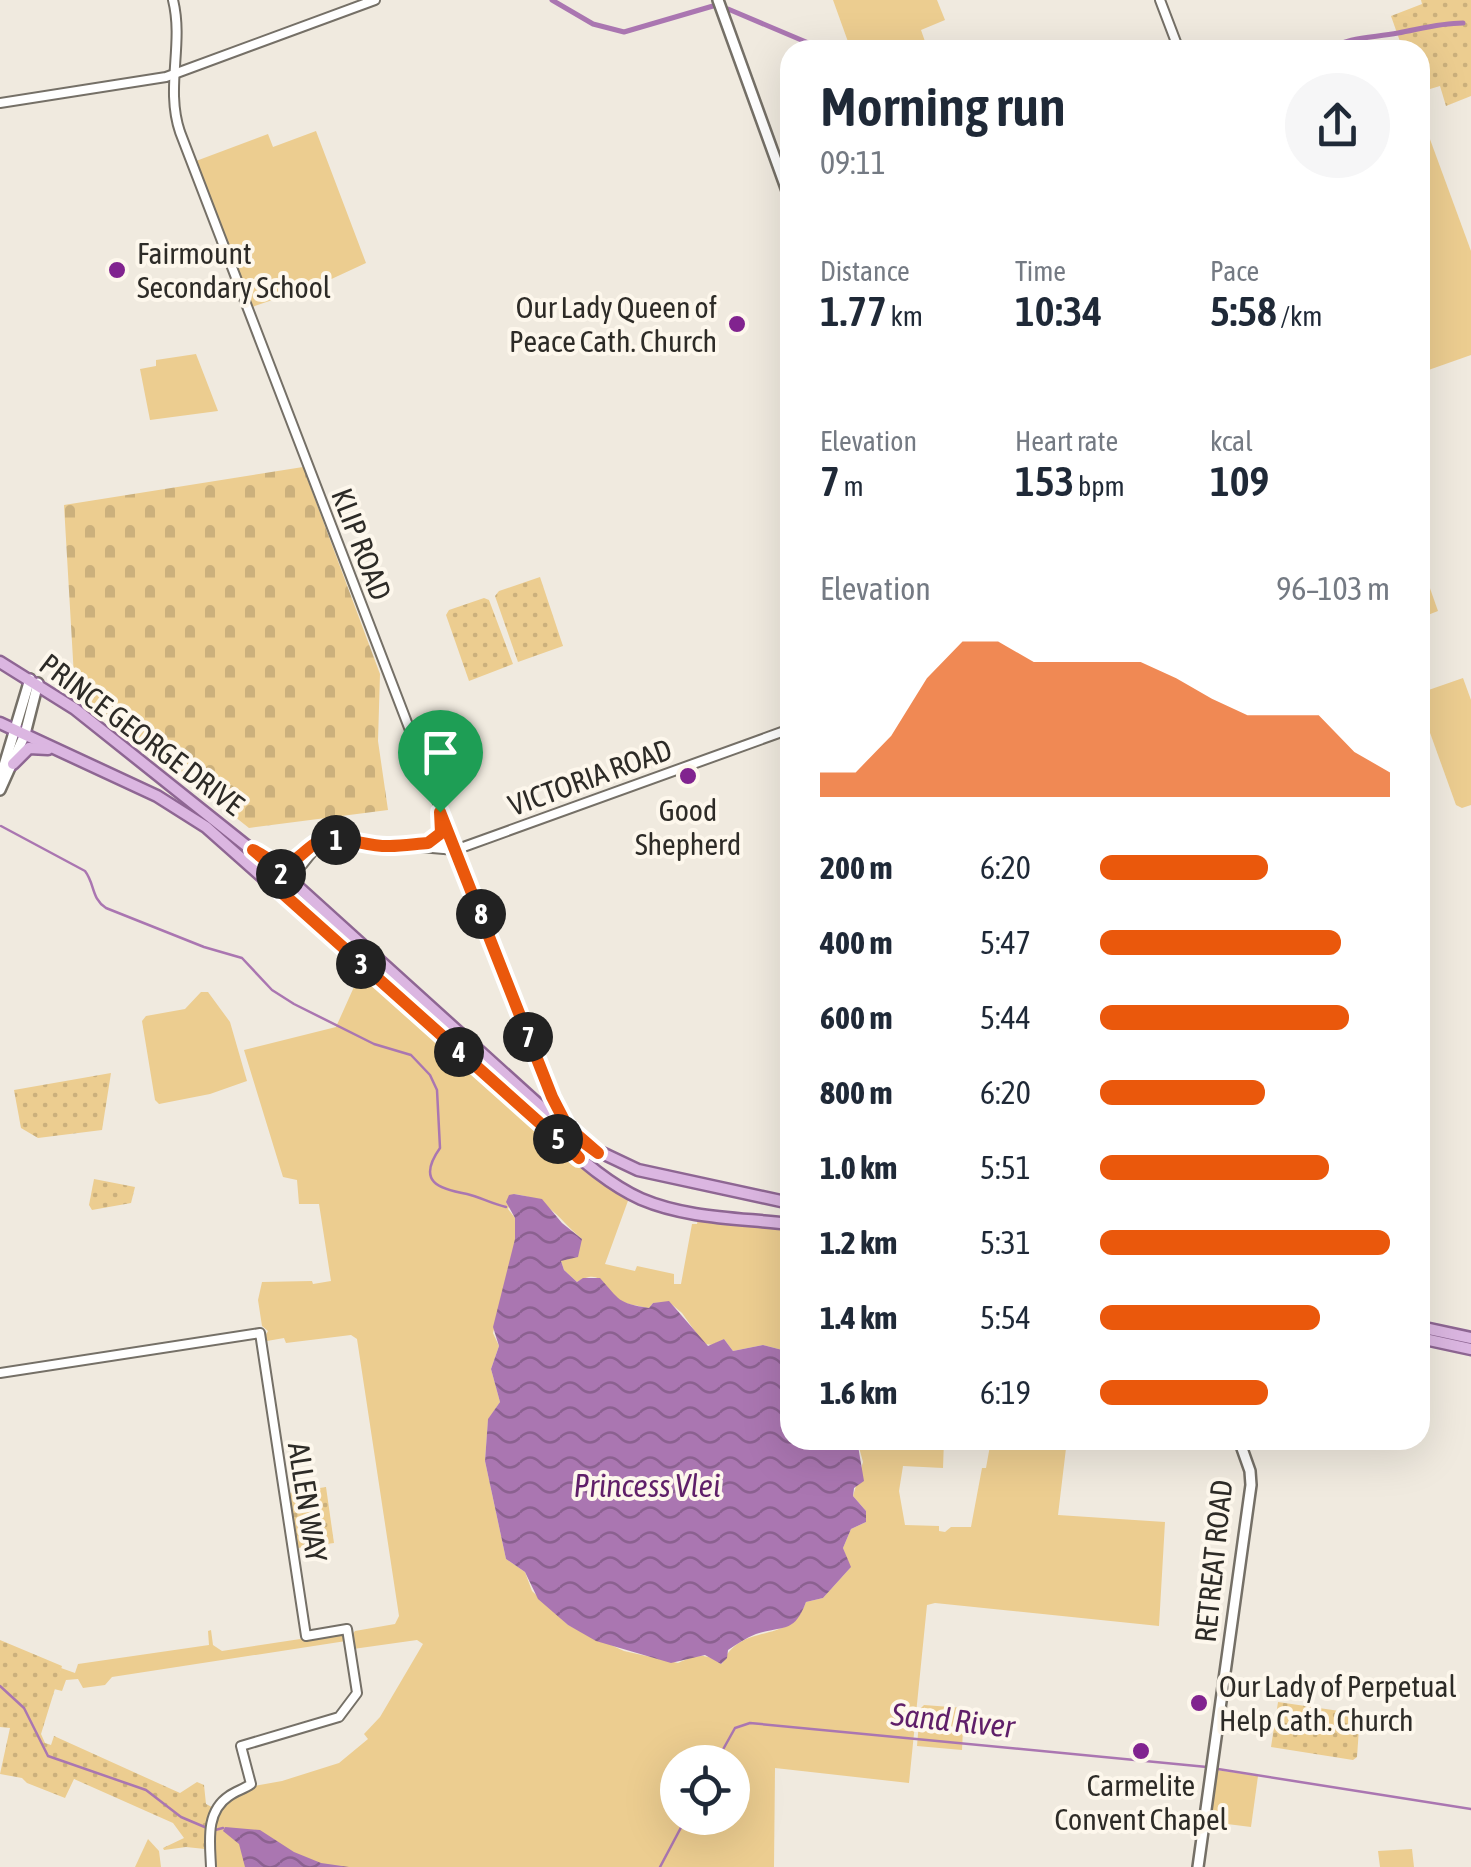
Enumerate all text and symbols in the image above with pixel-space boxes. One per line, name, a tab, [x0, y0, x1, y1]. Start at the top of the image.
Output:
button: share	[1285, 73, 1390, 178]
text: Morning run	[820, 75, 1066, 138]
text: 09:11	[820, 144, 886, 181]
place label: Fairmount Secondary School	[137, 236, 331, 304]
text: Distance	[820, 255, 910, 287]
text: Time	[1015, 255, 1066, 287]
text: Pace	[1210, 255, 1259, 287]
marker: Fairmount Secondary School	[106, 259, 128, 281]
text: 1.77	[820, 287, 887, 335]
text: 10:34	[1015, 287, 1102, 335]
text: 5:58	[1210, 287, 1277, 335]
place label: Our Lady Queen of Peace Cath. Church	[509, 290, 717, 358]
text: km	[887, 300, 923, 332]
text: /km	[1277, 300, 1322, 332]
marker: Our Lady Queen of Peace Cath. Church	[726, 313, 748, 335]
text: Elevation	[820, 425, 917, 457]
text: Heart rate	[1015, 425, 1118, 457]
text: kcal	[1210, 425, 1253, 457]
text: 7	[820, 457, 840, 505]
text: 153	[1015, 457, 1074, 505]
text: 109	[1210, 457, 1269, 505]
text: m	[840, 470, 864, 502]
text: bpm	[1074, 470, 1125, 502]
street label: KLIP ROAD	[325, 484, 399, 604]
text: Elevation	[820, 570, 931, 607]
text: 96–103 m	[1276, 570, 1390, 607]
street label: PRINCE GEORGE DRIVE	[34, 646, 251, 822]
pin	[398, 710, 483, 813]
icon: arrive	[413, 725, 468, 780]
street label: VICTORIA ROAD	[504, 732, 676, 822]
marker: Good Shepherd	[677, 765, 699, 787]
place label: Good Shepherd	[635, 793, 741, 861]
pin: 1	[311, 815, 361, 865]
text: 1	[329, 824, 343, 856]
pin: 2	[256, 849, 306, 899]
text: 200 m	[820, 849, 893, 886]
text: 6:20	[980, 849, 1031, 886]
text: 2	[274, 858, 288, 890]
pin: 8	[456, 889, 506, 939]
text: 8	[474, 898, 488, 930]
text: 400 m	[820, 924, 893, 961]
text: 5:47	[980, 924, 1031, 961]
pin: 3	[336, 939, 386, 989]
text: 3	[354, 948, 368, 980]
text: 600 m	[820, 999, 893, 1036]
text: 5:44	[980, 999, 1031, 1036]
pin: 7	[503, 1012, 553, 1062]
text: 7	[521, 1021, 535, 1053]
pin: 4	[434, 1027, 484, 1077]
text: 4	[452, 1036, 466, 1068]
text: 800 m	[820, 1074, 893, 1111]
text: 6:20	[980, 1074, 1031, 1111]
pin: 5	[533, 1114, 583, 1164]
text: 5	[551, 1123, 565, 1155]
text: 1.0 km	[820, 1149, 897, 1186]
text: 5:51	[980, 1149, 1031, 1186]
text: 1.2 km	[820, 1224, 897, 1261]
text: 5:31	[980, 1224, 1031, 1261]
text: 1.4 km	[820, 1299, 897, 1336]
text: 5:54	[980, 1299, 1031, 1336]
text: 1.6 km	[820, 1374, 897, 1411]
text: 6:19	[980, 1374, 1031, 1411]
street label: ALLEN WAY	[282, 1440, 334, 1565]
water label: Princess Vlei	[574, 1467, 720, 1504]
street label: RETREAT ROAD	[1188, 1478, 1238, 1644]
place label: Our Lady of Perpetual Help Cath. Church	[1219, 1669, 1456, 1737]
marker: Our Lady of Perpetual Help Cath. Church	[1188, 1692, 1210, 1714]
water label: Sand River	[889, 1695, 1018, 1745]
marker: Carmelite Convent Chapel	[1130, 1740, 1152, 1762]
map controls	[660, 1745, 750, 1835]
button: locate	[660, 1745, 750, 1835]
place label: Carmelite Convent Chapel	[1055, 1768, 1228, 1836]

